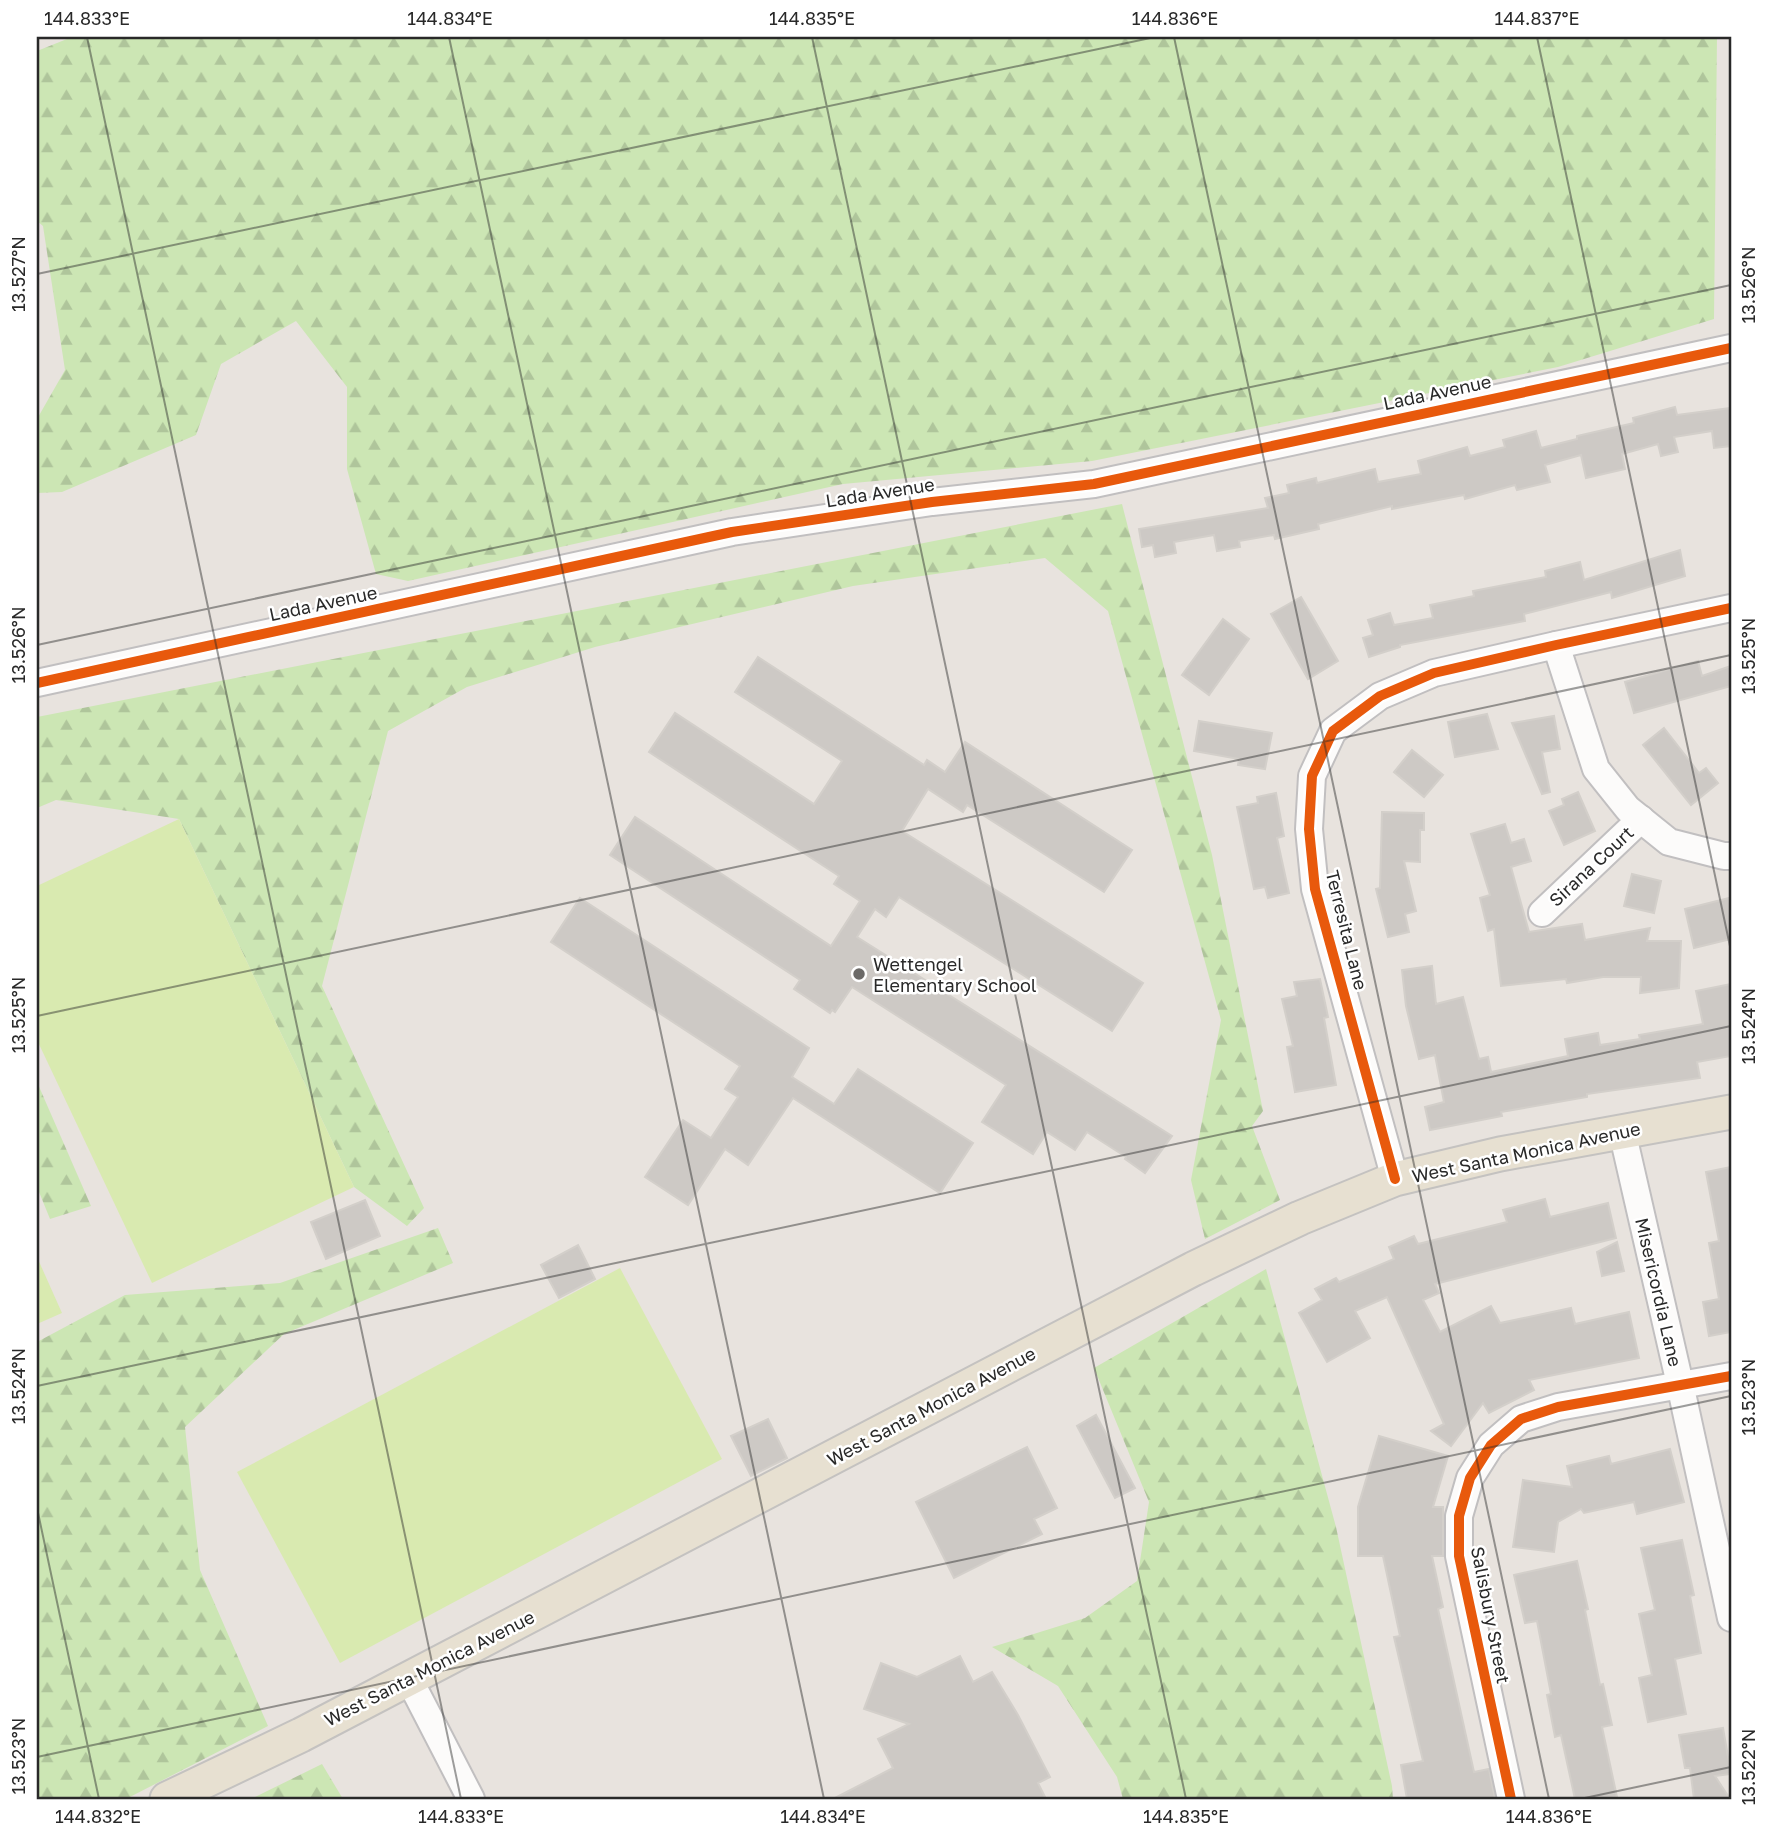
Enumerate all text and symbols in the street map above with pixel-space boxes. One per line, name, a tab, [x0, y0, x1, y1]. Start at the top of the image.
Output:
text: 144.833°E	[44, 7, 130, 29]
text: 144.834°E	[407, 7, 493, 29]
text: 144.835°E	[769, 7, 855, 29]
text: 144.836°E	[1132, 7, 1218, 29]
text: 144.837°E	[1494, 7, 1580, 29]
text: 13.527°N	[7, 236, 29, 312]
text: 13.526°N	[1737, 246, 1759, 324]
street label: Lada Avenue	[1381, 370, 1493, 414]
street label: Lada Avenue	[824, 473, 936, 511]
street label: Lada Avenue	[267, 581, 379, 625]
text: 13.526°N	[7, 606, 29, 684]
text: 13.525°N	[1737, 618, 1759, 694]
street label: Sirana Court	[1544, 821, 1638, 911]
street label: Terresita Lane	[1321, 868, 1373, 992]
place label: Wettengel Elementary School	[873, 953, 1037, 996]
marker: Wettengel Elementary School	[851, 966, 867, 982]
text: 13.525°N	[7, 977, 29, 1053]
text: 13.524°N	[1737, 988, 1759, 1064]
street label: West Santa Monica Avenue	[1410, 1117, 1642, 1187]
street label: Misericordia Lane	[1631, 1215, 1687, 1369]
street label: West Santa Monica Avenue	[823, 1342, 1039, 1470]
text: 13.524°N	[7, 1348, 29, 1424]
text: 13.523°N	[1737, 1359, 1759, 1435]
street label: Salisbury Street	[1467, 1545, 1515, 1685]
street label: West Santa Monica Avenue	[320, 1605, 538, 1731]
text: 13.523°N	[7, 1718, 29, 1794]
text: 13.522°N	[1737, 1729, 1759, 1805]
text: 144.832°E	[55, 1805, 141, 1827]
text: 144.833°E	[418, 1805, 504, 1827]
text: 144.834°E	[780, 1805, 866, 1827]
text: 144.835°E	[1143, 1805, 1229, 1827]
text: 144.836°E	[1506, 1805, 1592, 1827]

